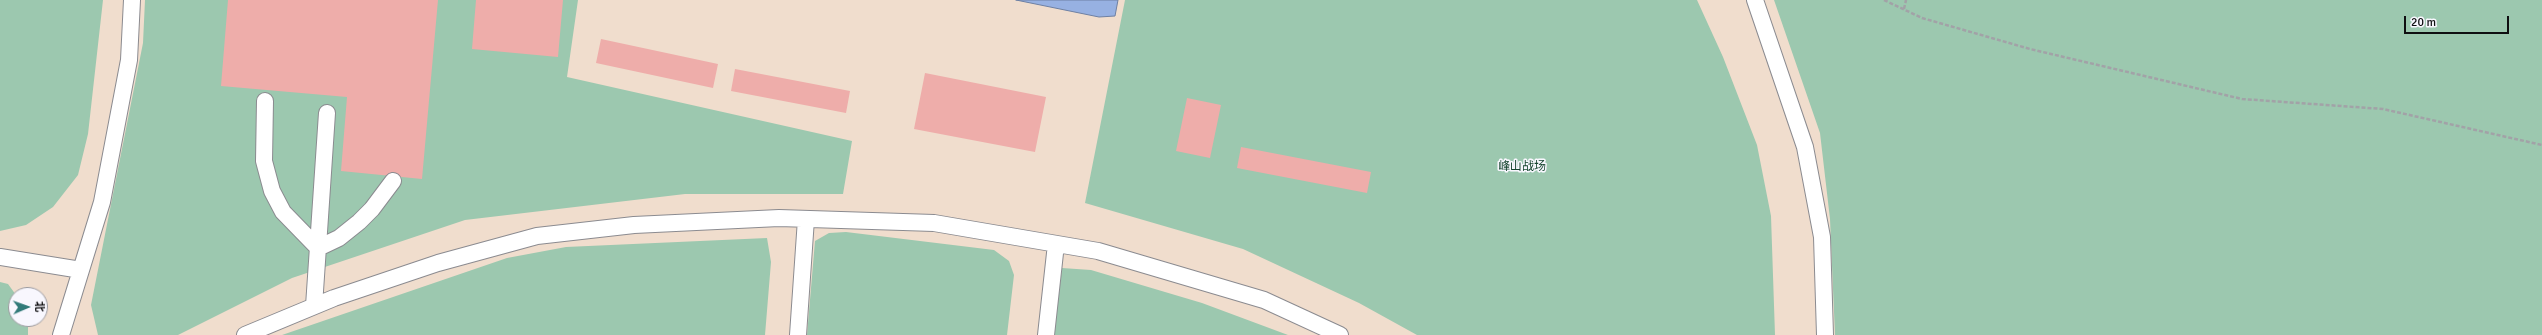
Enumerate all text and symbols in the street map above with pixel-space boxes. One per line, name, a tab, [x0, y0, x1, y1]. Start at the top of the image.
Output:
scale bar	[2406, 8, 2511, 34]
text: 20 m	[2411, 15, 2436, 30]
park label: 峰山战场	[1498, 160, 1546, 174]
north arrow	[8, 287, 48, 327]
text: 北	[33, 301, 46, 312]

